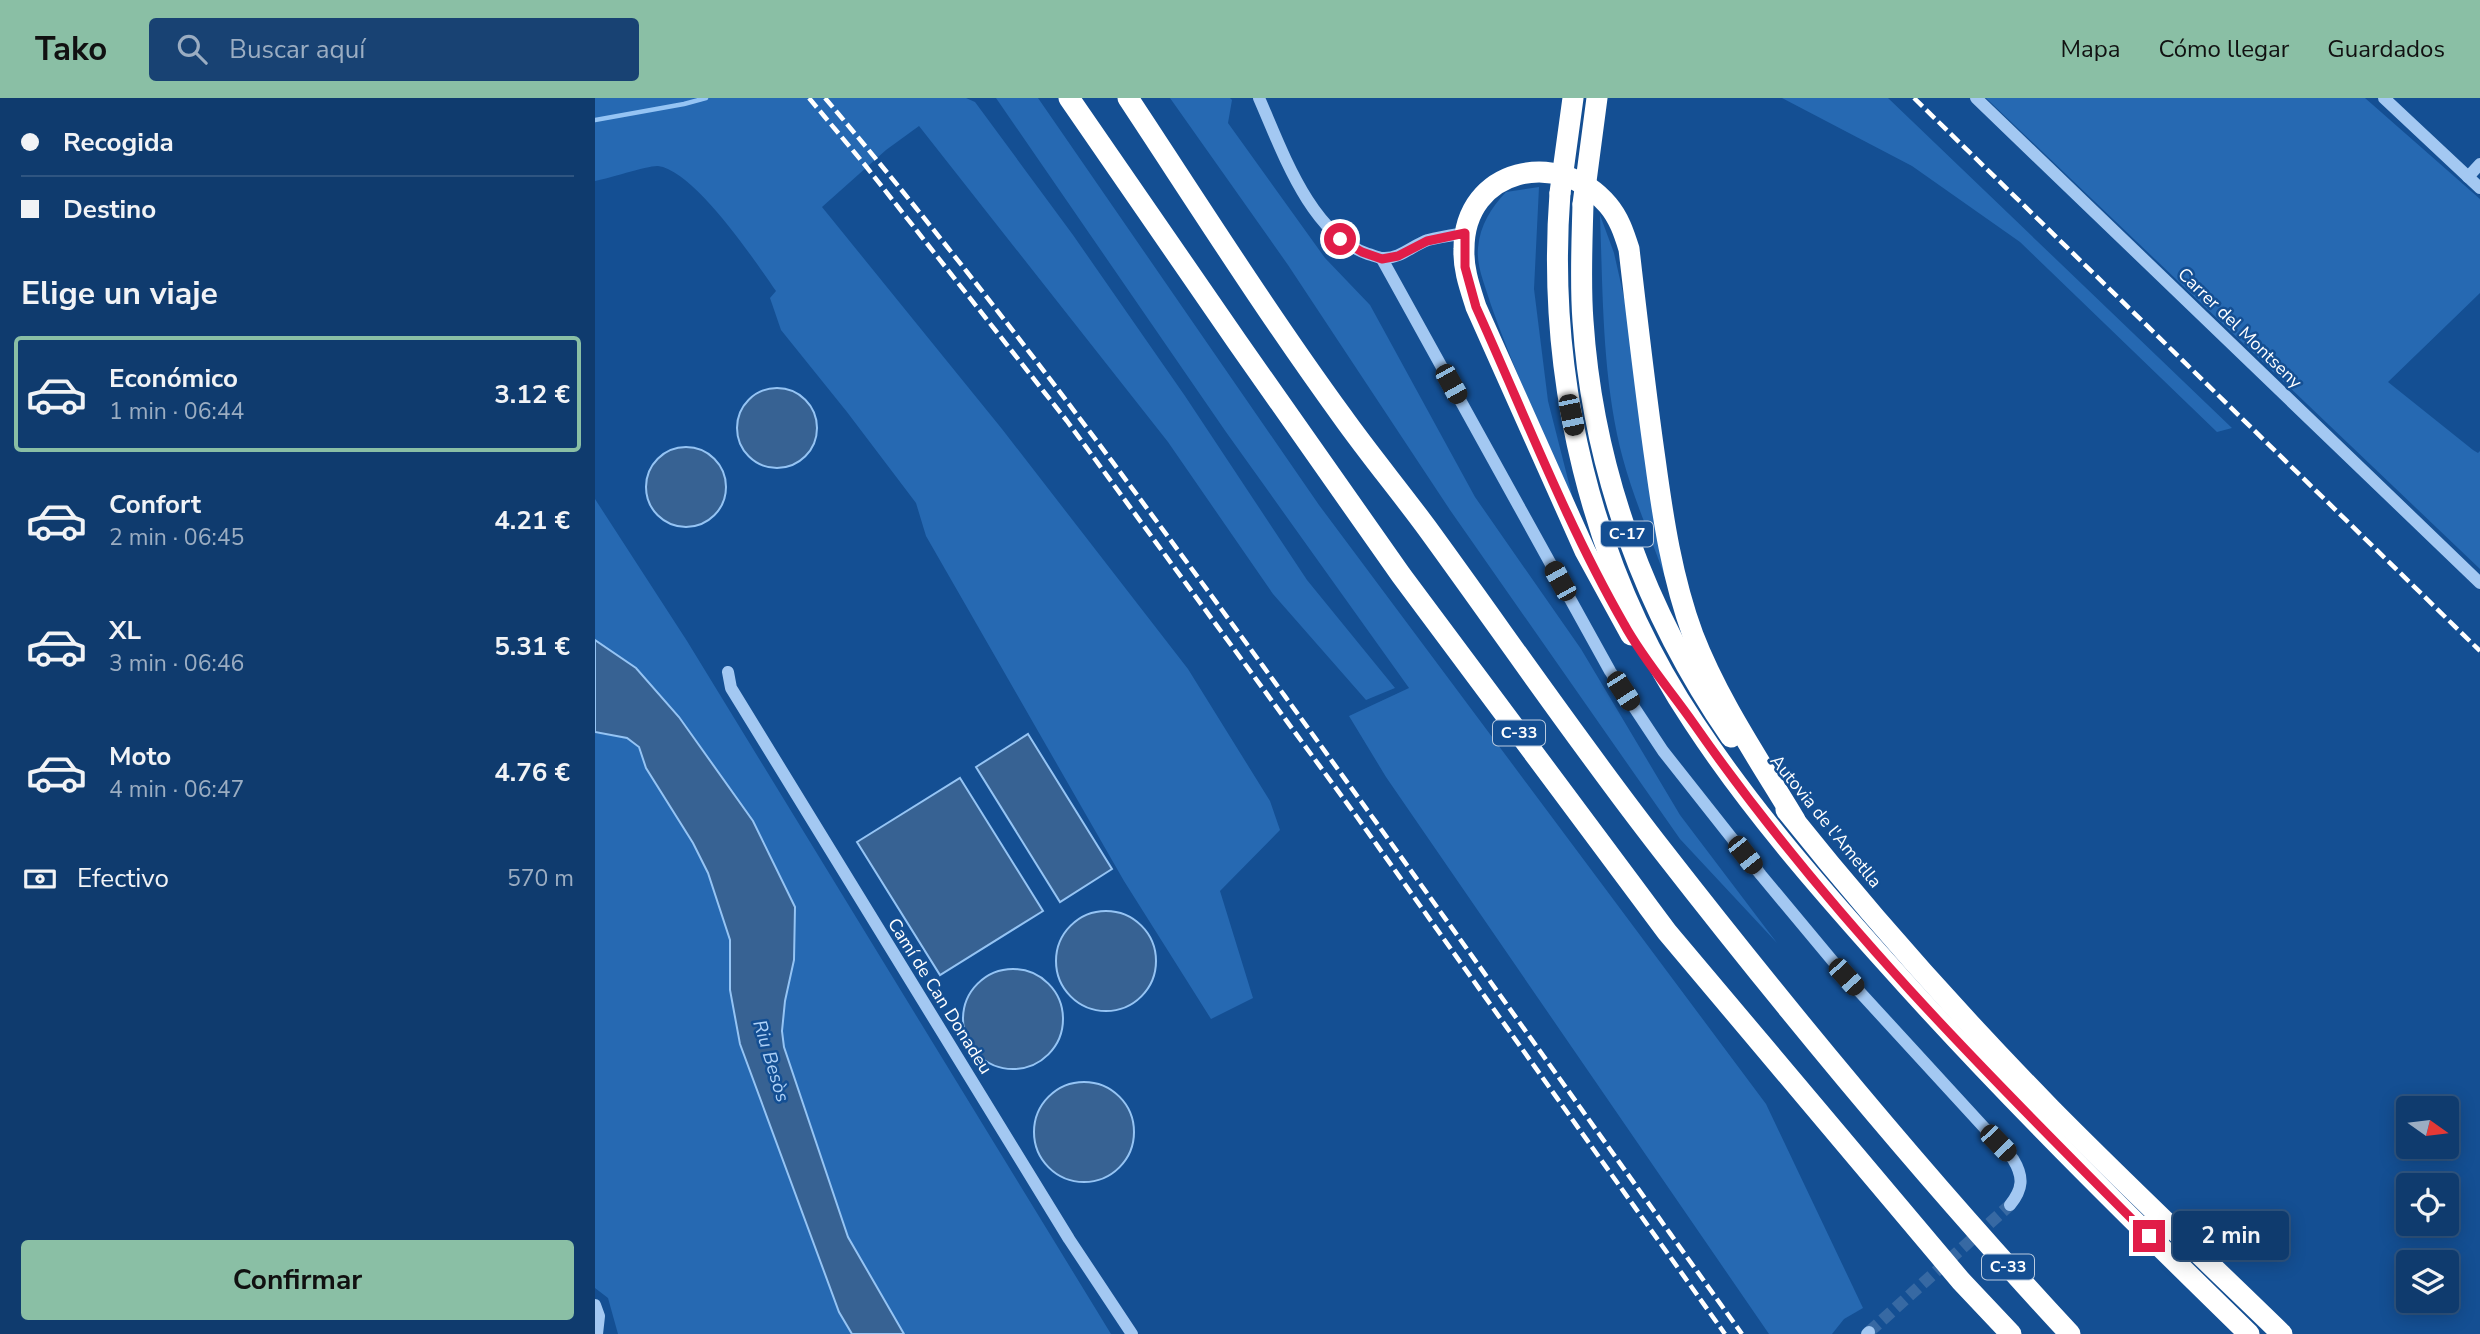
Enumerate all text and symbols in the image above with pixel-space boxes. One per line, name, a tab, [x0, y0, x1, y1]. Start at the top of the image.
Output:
search box	[149, 18, 639, 81]
text: Tako	[35, 27, 107, 72]
icon: search	[173, 30, 211, 68]
text: Buscar aquí	[229, 32, 365, 67]
text: Mapa	[2060, 33, 2120, 65]
text: Cómo llegar	[2158, 33, 2289, 65]
text: Guardados	[2327, 33, 2445, 65]
text: Recogida	[63, 125, 174, 160]
text: Destino	[63, 192, 156, 227]
route start	[1324, 223, 1356, 255]
street label: Carrer del Montseny	[2173, 262, 2308, 394]
text: Elige un viaje	[21, 272, 218, 315]
text: Económico	[109, 361, 238, 396]
car	[1432, 361, 1471, 407]
icon: car	[25, 363, 88, 426]
text: 3.12 €	[494, 377, 570, 412]
car	[1557, 392, 1586, 438]
text: 1 min · 06:44	[109, 396, 244, 427]
text: Confort	[109, 487, 201, 522]
icon: car	[25, 489, 88, 552]
text: 4.21 €	[494, 503, 570, 538]
text: 2 min · 06:45	[109, 522, 244, 553]
road number: C-17	[1601, 522, 1653, 546]
car	[1541, 558, 1580, 604]
text: XL	[109, 613, 141, 648]
icon: car	[25, 615, 88, 678]
text: 5.31 €	[494, 629, 570, 664]
text: 3 min · 06:46	[109, 648, 244, 679]
car	[1603, 668, 1644, 714]
road number: C-33	[1493, 720, 1545, 746]
text: Moto	[109, 739, 171, 774]
icon: car	[25, 741, 88, 804]
street label: Autovia de l'Ametlla	[1765, 749, 1887, 893]
text: 4.76 €	[494, 755, 570, 790]
text: 4 min · 06:47	[109, 774, 244, 805]
car	[1724, 832, 1767, 878]
icon: cash	[21, 860, 59, 898]
text: Efectivo	[77, 861, 169, 896]
text: 570 m	[507, 863, 574, 894]
street label: Camí de Can Donadeu	[882, 913, 998, 1079]
car	[1825, 954, 1868, 1000]
water label: Riu Besòs	[746, 1017, 796, 1105]
north arrow	[2396, 1096, 2459, 1158]
map controls	[2396, 1096, 2459, 1313]
car	[1976, 1121, 2021, 1165]
button: locate	[2396, 1173, 2459, 1236]
callout: 2 min	[2173, 1212, 2289, 1260]
route end	[2133, 1220, 2165, 1252]
text: 2 min	[2201, 1220, 2261, 1251]
button: Confirmar	[21, 1240, 574, 1320]
button: layers	[2396, 1250, 2459, 1313]
road number: C-33	[1982, 1254, 2034, 1280]

